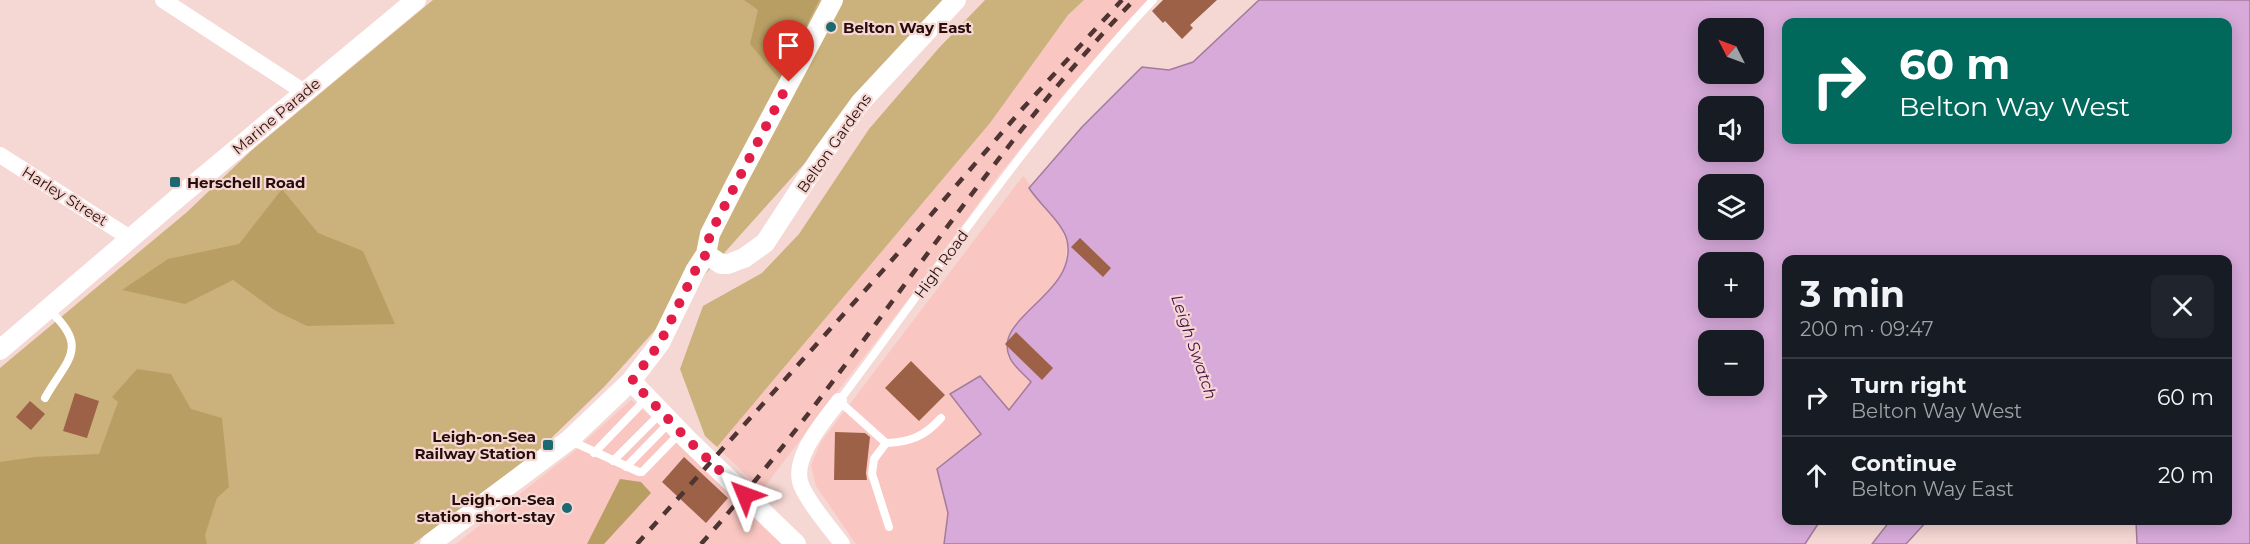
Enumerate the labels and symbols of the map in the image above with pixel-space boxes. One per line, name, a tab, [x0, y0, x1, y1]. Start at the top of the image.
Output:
place label: Belton Way East	[843, 18, 972, 37]
north arrow	[1698, 18, 1764, 84]
pin	[763, 20, 814, 82]
marker: Belton Way East	[824, 20, 838, 34]
street label: Marine Parade	[228, 74, 324, 158]
street label: Belton Gardens	[793, 90, 875, 196]
street label: Harley Street	[19, 162, 111, 230]
place label: Herschell Road	[187, 173, 305, 192]
marker: Herschell Road	[168, 175, 182, 189]
street label: High Road	[910, 226, 972, 302]
water label: Leigh Swatch	[1167, 292, 1221, 402]
place label: Leigh-on-Sea Railway Station	[414, 427, 536, 463]
marker: Leigh-on-Sea Railway Station	[541, 438, 555, 452]
position arrow	[713, 463, 777, 527]
place label: Leigh-on-Sea station short-stay	[417, 490, 556, 526]
marker: Leigh-on-Sea station short-stay	[560, 501, 574, 515]

